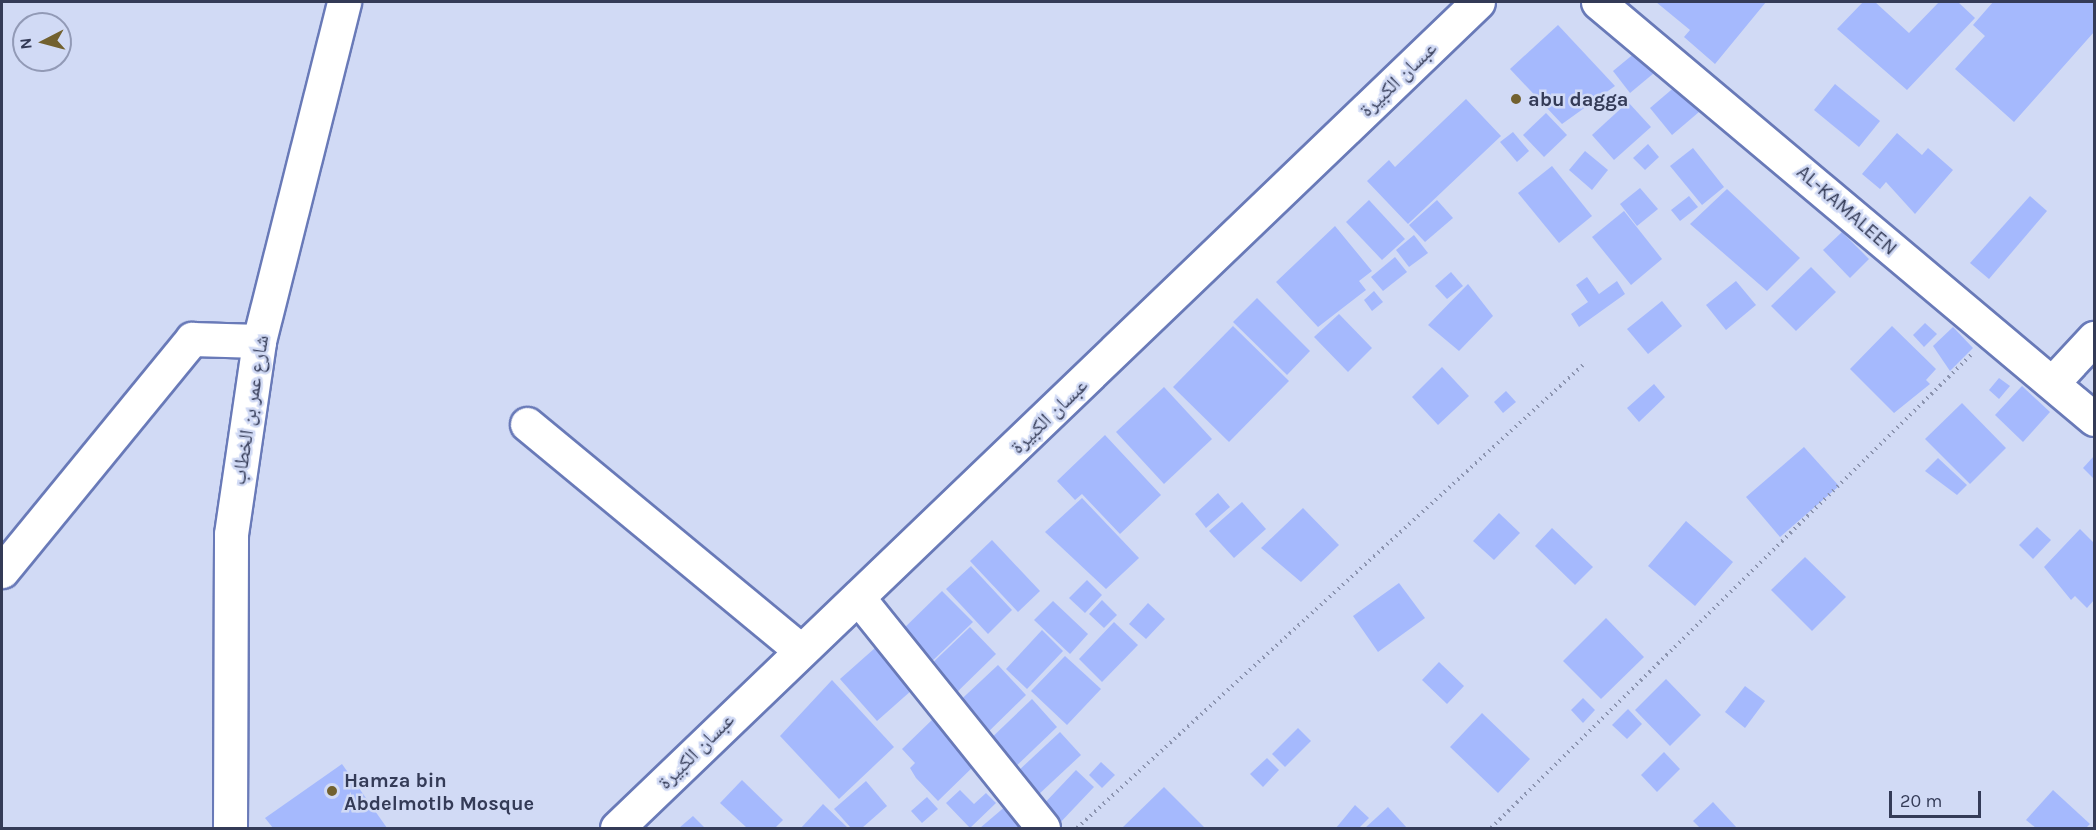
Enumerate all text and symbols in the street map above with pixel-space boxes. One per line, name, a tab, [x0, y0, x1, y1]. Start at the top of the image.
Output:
north arrow	[12, 12, 72, 72]
street label: عبسان الكبيرة	[1354, 36, 1442, 122]
text: N	[16, 37, 36, 50]
place label: abu dagga	[1528, 87, 1629, 111]
marker: abu dagga	[1509, 92, 1523, 106]
street label: AL-KAMALEEN	[1792, 160, 1902, 260]
street label: شارع عمر بن الخطاب	[226, 333, 274, 487]
street label: عبسان الكبيرة	[1005, 373, 1093, 459]
street label: عبسان الكبيرة	[653, 708, 739, 794]
place label: Hamza bin Abdelmotlb Mosque	[344, 768, 534, 815]
scale bar	[1892, 779, 1984, 817]
marker: Hamza bin Abdelmotlb Mosque	[325, 784, 339, 798]
text: 20 m	[1900, 790, 1942, 812]

